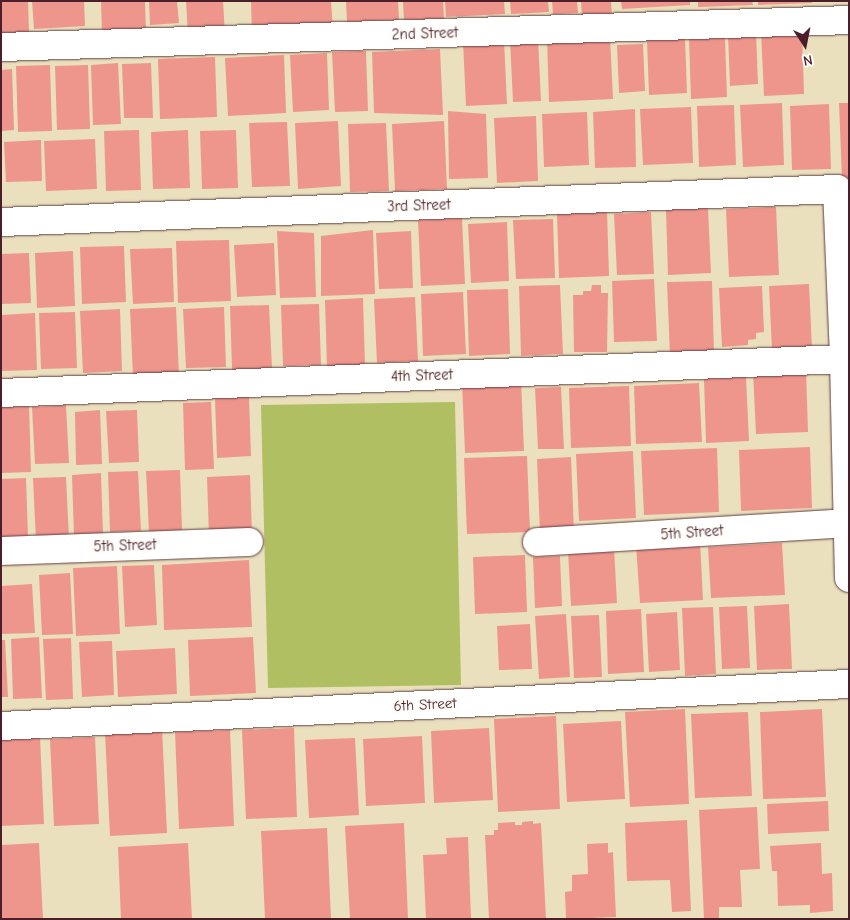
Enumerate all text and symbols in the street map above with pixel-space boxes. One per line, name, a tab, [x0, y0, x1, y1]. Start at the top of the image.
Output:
north arrow	[780, 20, 830, 70]
street label: 2nd Street	[391, 24, 459, 44]
text: N	[802, 51, 814, 69]
street label: 3rd Street	[387, 196, 451, 216]
street label: 4th Street	[391, 366, 453, 386]
street label: 5th Street	[660, 522, 724, 544]
street label: 5th Street	[93, 536, 157, 556]
street label: 6th Street	[393, 694, 457, 716]

